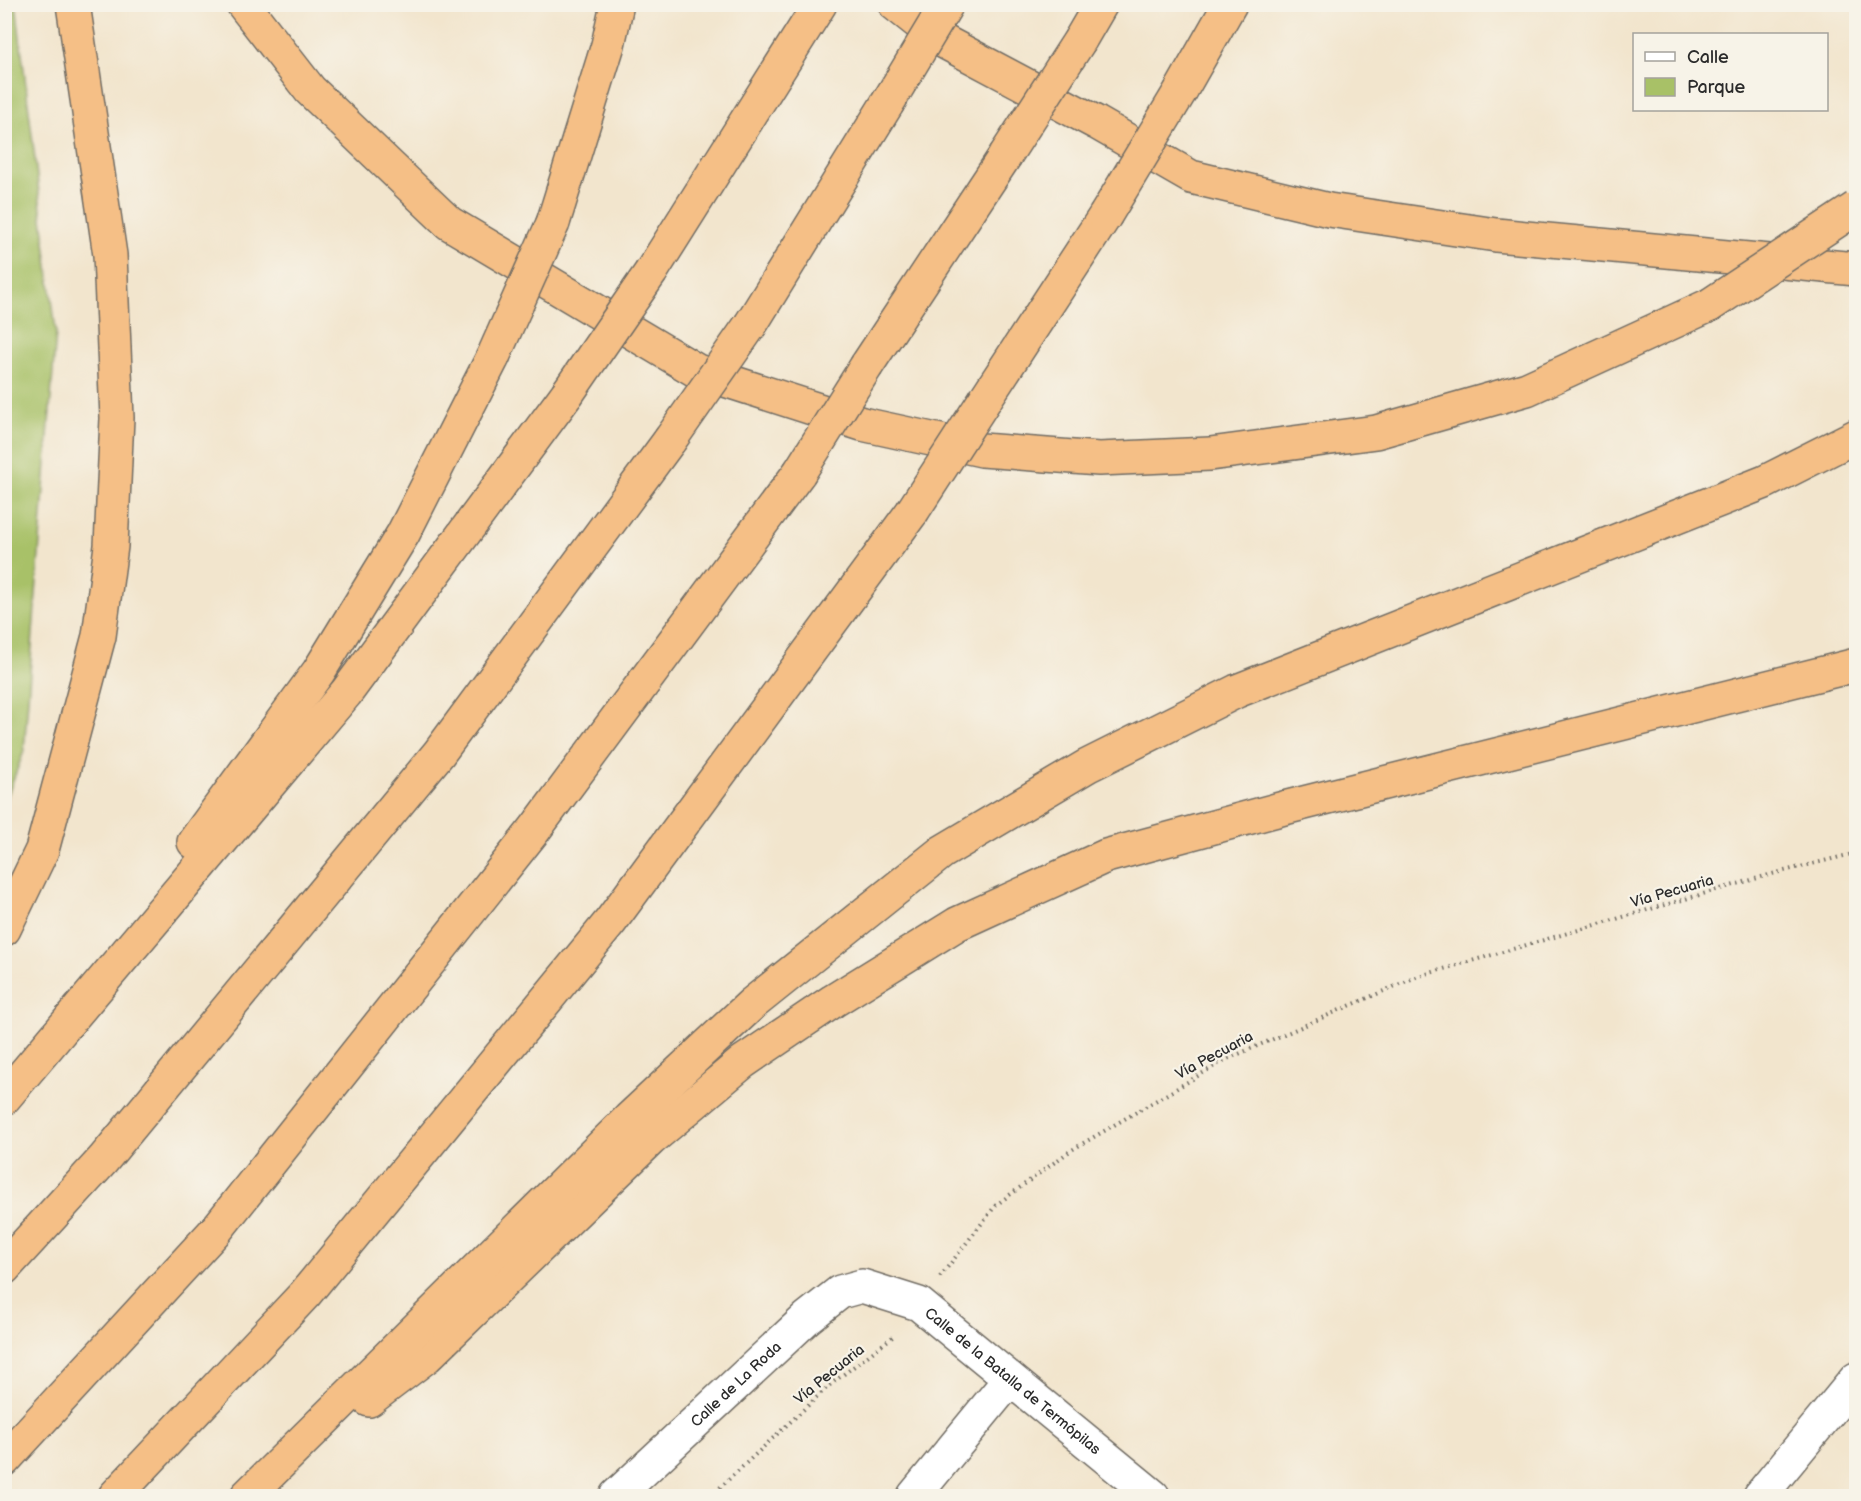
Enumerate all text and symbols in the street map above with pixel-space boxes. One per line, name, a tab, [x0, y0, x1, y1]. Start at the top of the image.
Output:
legend	[1633, 33, 1828, 111]
text: Calle	[1687, 47, 1729, 68]
text: Parque	[1687, 77, 1745, 98]
street label: Vía Pecuaria	[1629, 871, 1716, 912]
street label: Vía Pecuaria	[1172, 1027, 1256, 1084]
street label: Calle de la Batalla de Termópilas	[921, 1304, 1105, 1459]
street label: Calle de La Roda	[687, 1338, 786, 1432]
street label: Vía Pecuaria	[790, 1340, 868, 1409]

